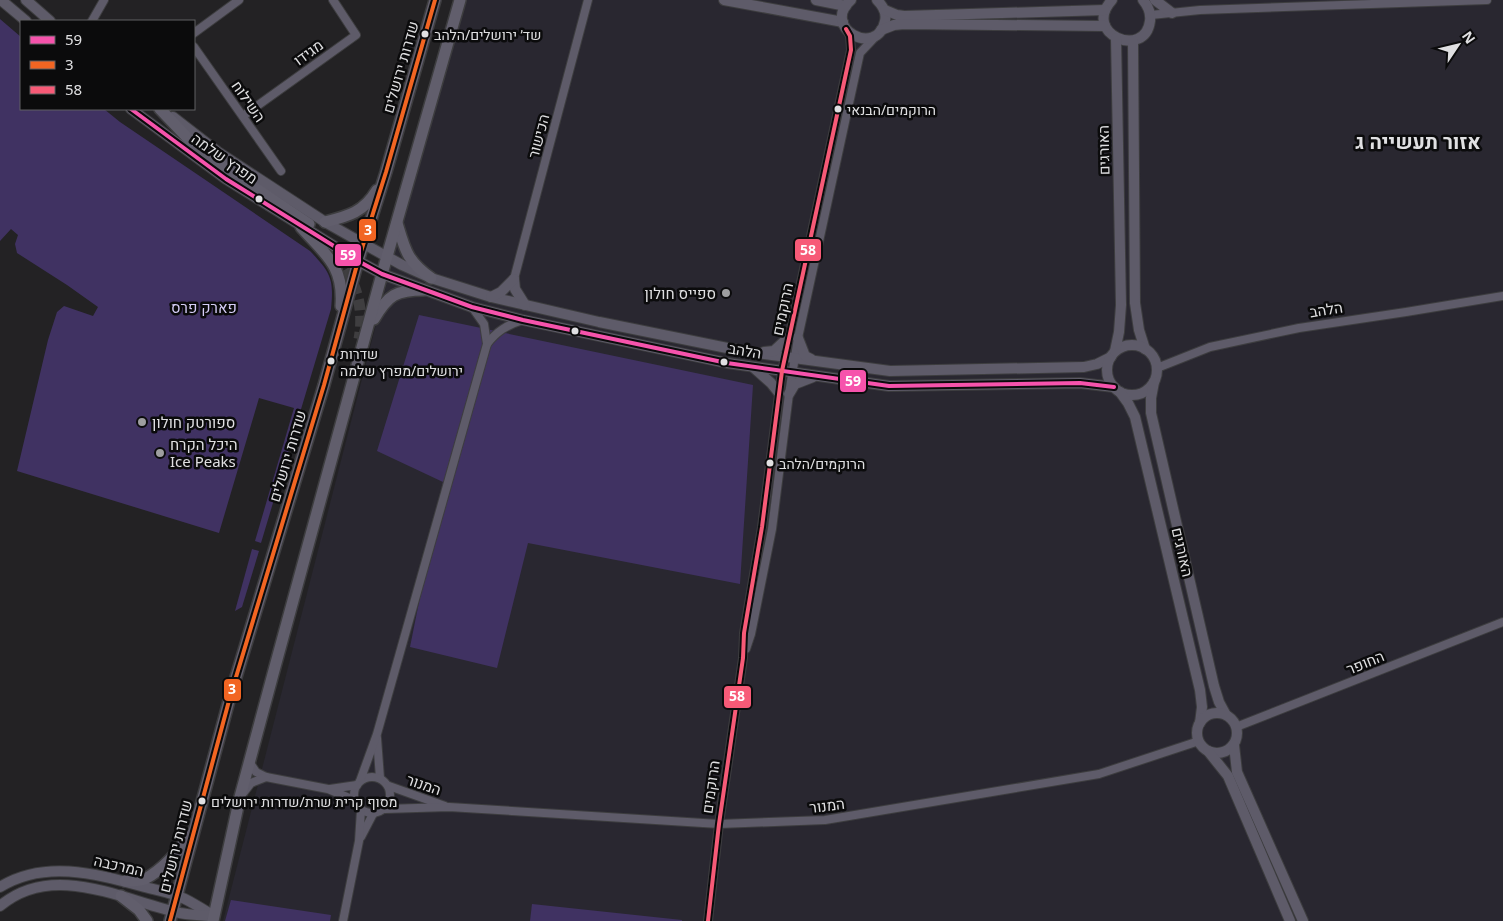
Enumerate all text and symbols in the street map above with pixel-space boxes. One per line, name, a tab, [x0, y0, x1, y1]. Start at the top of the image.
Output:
street label: שדרות ירושלים	[377, 19, 423, 115]
legend	[20, 20, 195, 110]
north arrow	[1433, 20, 1483, 70]
place label: שד׳ ירושלים/הלהב	[434, 25, 541, 44]
text: N	[1458, 27, 1480, 47]
text: 59	[65, 29, 82, 49]
marker: שד׳ ירושלים/הלהב	[420, 29, 430, 39]
street label: מגידו	[289, 34, 327, 70]
text: 3	[65, 54, 74, 74]
street label: השילוח	[227, 76, 271, 126]
text: 58	[65, 79, 82, 99]
place label: הרוקמים/הבנאי	[847, 100, 936, 119]
marker: הרוקמים/הבנאי	[833, 104, 843, 114]
street label: הכישור	[523, 112, 553, 160]
street label: האורגים	[1093, 125, 1113, 175]
street label: מפרץ שלמה	[188, 128, 262, 188]
district label: אזור תעשייה ג	[1355, 128, 1481, 155]
unlabelled marker	[254, 194, 264, 204]
line badge: 3	[358, 218, 377, 242]
text: 3	[364, 220, 372, 239]
line badge: 58	[794, 238, 822, 262]
text: 58	[800, 240, 816, 259]
line badge: 59	[334, 243, 362, 267]
text: 59	[340, 245, 356, 264]
street label: הרוקמים	[767, 281, 797, 337]
place label: ספייס חולון	[645, 283, 716, 303]
marker: ספייס חולון	[720, 287, 732, 299]
park label: פארק פרס	[171, 297, 237, 317]
street label: הלהב	[1308, 297, 1344, 321]
unlabelled marker	[570, 326, 580, 336]
street label: הלהב	[727, 338, 763, 362]
place label: שדרות ירושלים/מפרץ שלמה	[340, 344, 463, 380]
marker: שדרות ירושלים/מפרץ שלמה	[326, 356, 336, 366]
unlabelled marker	[719, 357, 729, 367]
line badge: 59	[839, 369, 867, 393]
text: 59	[845, 371, 861, 390]
street label: שדרות ירושלים	[264, 408, 310, 504]
place label: ספורטק חולון	[152, 412, 235, 432]
marker: ספורטק חולון	[136, 416, 148, 428]
place label: היכל הקרח Ice Peaks	[170, 434, 238, 471]
marker: היכל הקרח Ice Peaks	[154, 447, 166, 459]
place label: הרוקמים/הלהב	[779, 454, 865, 473]
marker: הרוקמים/הלהב	[765, 458, 775, 468]
street label: האורגים	[1168, 525, 1198, 579]
street label: החופר	[1343, 645, 1387, 679]
line badge: 3	[223, 678, 242, 702]
text: 3	[228, 679, 236, 698]
line badge: 58	[723, 685, 752, 709]
text: 58	[729, 686, 745, 705]
street label: הרוקמים	[696, 759, 724, 815]
street label: המנור	[404, 769, 444, 799]
place label: מסוף קרית שרת/שדרות ירושלים	[211, 792, 397, 811]
street label: המנור	[808, 793, 846, 817]
marker: מסוף קרית שרת/שדרות ירושלים	[197, 796, 207, 806]
street label: שדרות ירושלים	[154, 798, 196, 894]
street label: המרכבה	[92, 850, 146, 880]

